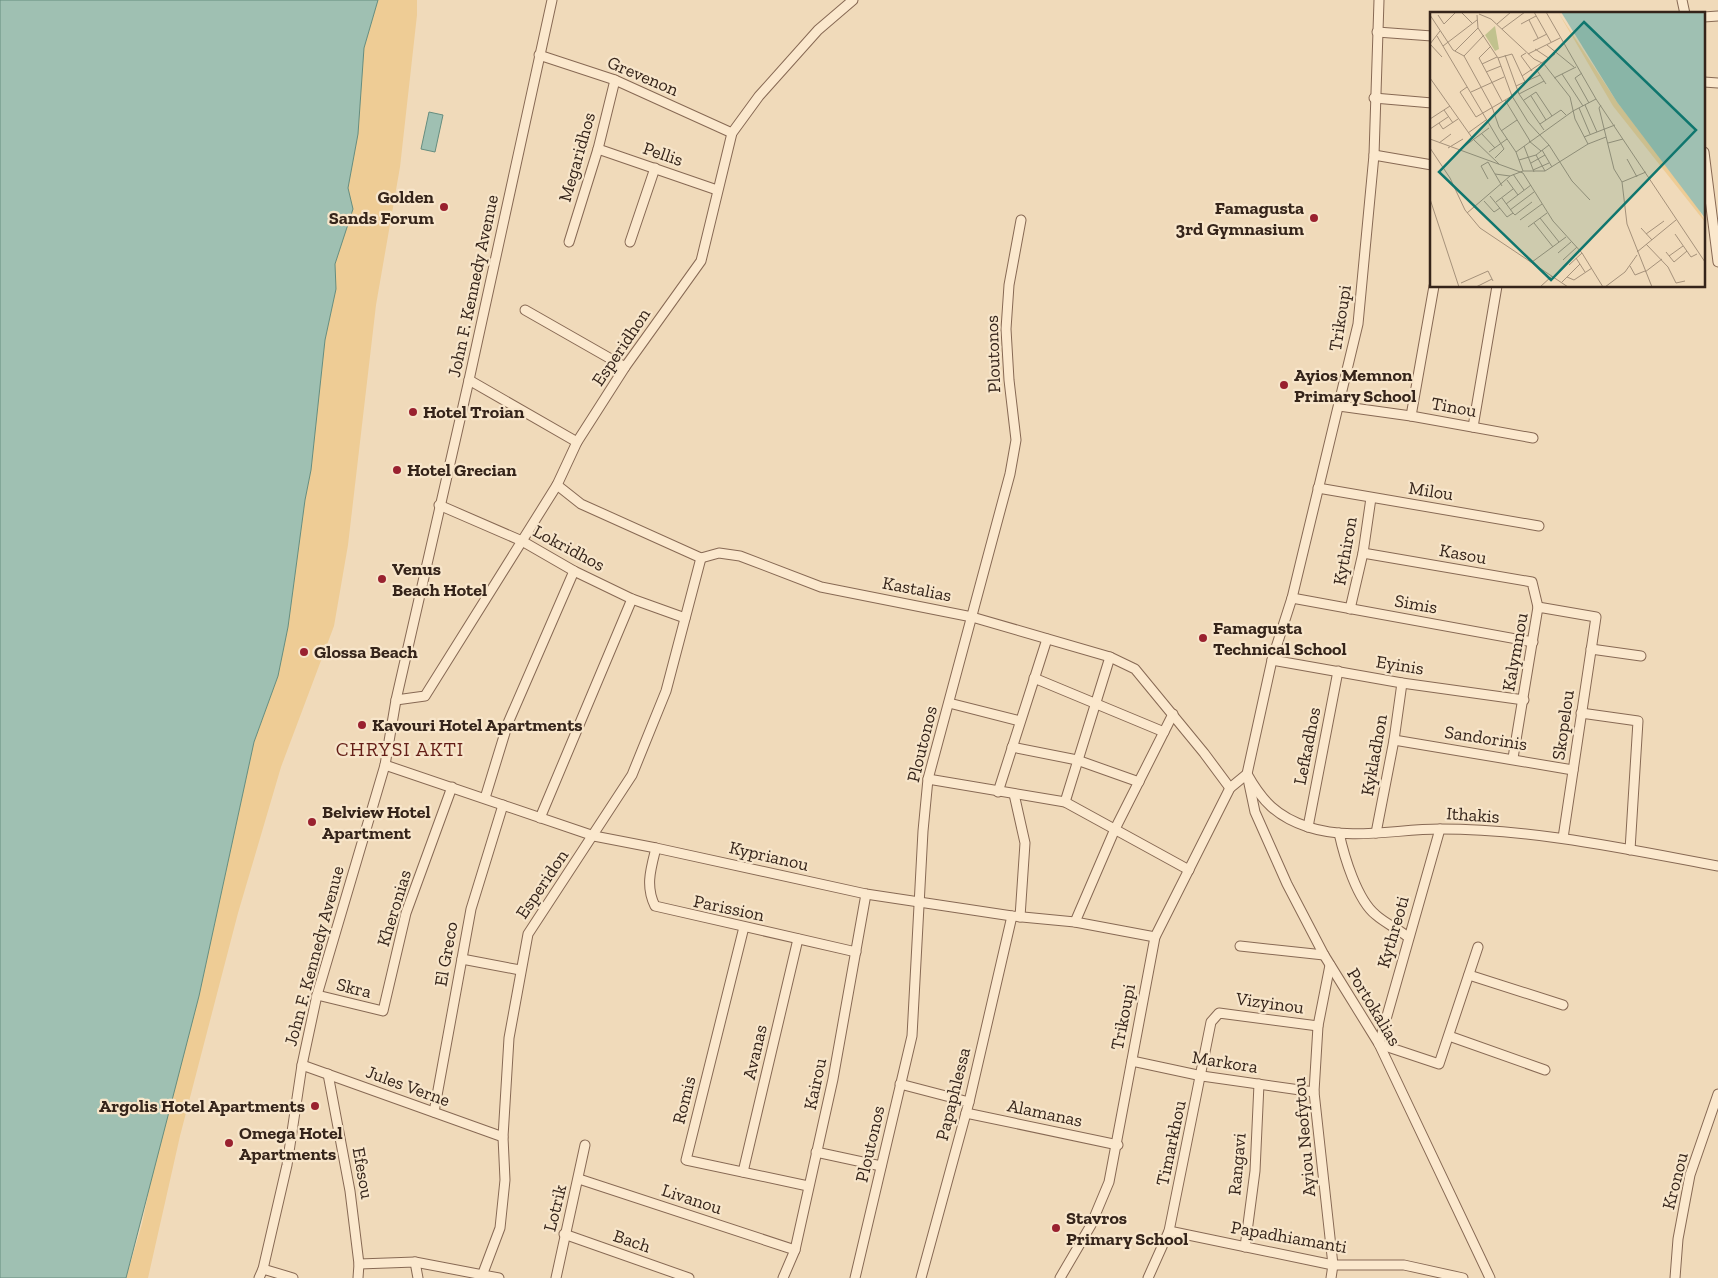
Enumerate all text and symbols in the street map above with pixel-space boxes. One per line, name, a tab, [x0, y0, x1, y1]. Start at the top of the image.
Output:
inset map	[1430, 12, 1706, 288]
street label: Grevenon	[604, 51, 683, 101]
street label: Megaridhos	[554, 110, 600, 204]
street label: Pellis	[640, 137, 686, 171]
place label: Golden Sands Forum	[329, 186, 434, 229]
street label: John F. Kennedy Avenue	[443, 193, 503, 379]
place label: Famagusta 3rd Gymnasium	[1176, 197, 1304, 240]
marker: Golden Sands Forum	[438, 201, 450, 213]
marker: Famagusta 3rd Gymnasium	[1308, 212, 1320, 224]
street label: Trikoupi	[1324, 283, 1356, 353]
street label: Esperidhon	[587, 303, 655, 390]
street label: Ploutonos	[981, 315, 1005, 393]
place label: Ayios Memnon Primary School	[1294, 364, 1416, 407]
marker: Ayios Memnon Primary School	[1278, 379, 1290, 391]
street label: Tinou	[1430, 392, 1478, 422]
place label: Hotel Troian	[423, 401, 525, 423]
marker: Hotel Troian	[407, 406, 419, 418]
place label: Hotel Grecian	[407, 459, 517, 481]
marker: Hotel Grecian	[391, 464, 403, 476]
street label: Milou	[1407, 477, 1455, 505]
street label: Kythiron	[1328, 515, 1362, 587]
street label: Lokridhos	[529, 520, 609, 576]
street label: Kasou	[1438, 539, 1488, 569]
place label: Venus Beach Hotel	[392, 558, 487, 601]
street label: Kastalias	[881, 572, 954, 606]
marker: Venus Beach Hotel	[376, 573, 388, 585]
street label: Simis	[1393, 589, 1439, 619]
street label: Kalymnou	[1497, 611, 1533, 693]
place label: Famagusta Technical School	[1213, 617, 1347, 660]
marker: Famagusta Technical School	[1197, 632, 1209, 644]
place label: Glossa Beach	[314, 641, 418, 663]
marker: Glossa Beach	[298, 646, 310, 658]
street label: Eyinis	[1375, 650, 1426, 680]
street label: Skopelou	[1547, 689, 1579, 761]
street label: Ploutonos	[902, 703, 942, 784]
street label: Lefkadhos	[1289, 705, 1325, 787]
street label: Kykladhon	[1356, 712, 1392, 797]
place label: Kavouri Hotel Apartments	[372, 714, 583, 736]
marker: Kavouri Hotel Apartments	[356, 719, 368, 731]
street label: Sandorinis	[1443, 721, 1529, 755]
district label: CHRYSI AKTI	[336, 737, 464, 761]
place label: Belview Hotel Apartment	[322, 801, 431, 844]
street label: Ithakis	[1446, 802, 1500, 828]
marker: Belview Hotel Apartment	[306, 816, 318, 828]
street label: Kyprianou	[727, 836, 811, 876]
street label: Esperidon	[511, 845, 574, 923]
street label: John F. Kennedy Avenue	[279, 863, 349, 1049]
street label: Kheronias	[372, 867, 416, 949]
street label: Parission	[692, 890, 767, 926]
street label: Kythreoti	[1372, 894, 1414, 970]
street label: El Greco	[429, 920, 463, 988]
street label: Portokalias	[1342, 964, 1406, 1050]
street label: Skra	[334, 973, 374, 1003]
street label: Trikoupi	[1106, 982, 1140, 1052]
street label: Vizyinou	[1234, 987, 1305, 1019]
street label: Avanas	[738, 1022, 772, 1082]
street label: Papaphlessa	[931, 1045, 975, 1143]
street label: Markora	[1190, 1046, 1260, 1078]
street label: Kairou	[799, 1056, 831, 1112]
street label: Jules Verne	[363, 1061, 453, 1111]
street label: Romis	[667, 1074, 701, 1126]
street label: Ayiou Neofytou	[1288, 1076, 1320, 1198]
street label: Alamanas	[1005, 1094, 1085, 1132]
place label: Argolis Hotel Apartments	[99, 1095, 305, 1117]
street label: Timarkhou	[1151, 1098, 1191, 1188]
marker: Argolis Hotel Apartments	[309, 1100, 321, 1112]
street label: Ploutonos	[851, 1104, 889, 1184]
place label: Omega Hotel Apartments	[239, 1122, 343, 1165]
street label: Rangavi	[1223, 1132, 1251, 1196]
marker: Omega Hotel Apartments	[223, 1137, 235, 1149]
street label: Efesou	[348, 1146, 378, 1200]
street label: Kronou	[1657, 1150, 1693, 1212]
street label: Livanou	[659, 1179, 725, 1219]
street label: Lotrik	[539, 1182, 572, 1234]
place label: Stavros Primary School	[1066, 1207, 1188, 1250]
street label: Papadhiamanti	[1229, 1216, 1349, 1258]
marker: Stavros Primary School	[1050, 1222, 1062, 1234]
street label: Bach	[610, 1224, 654, 1258]

